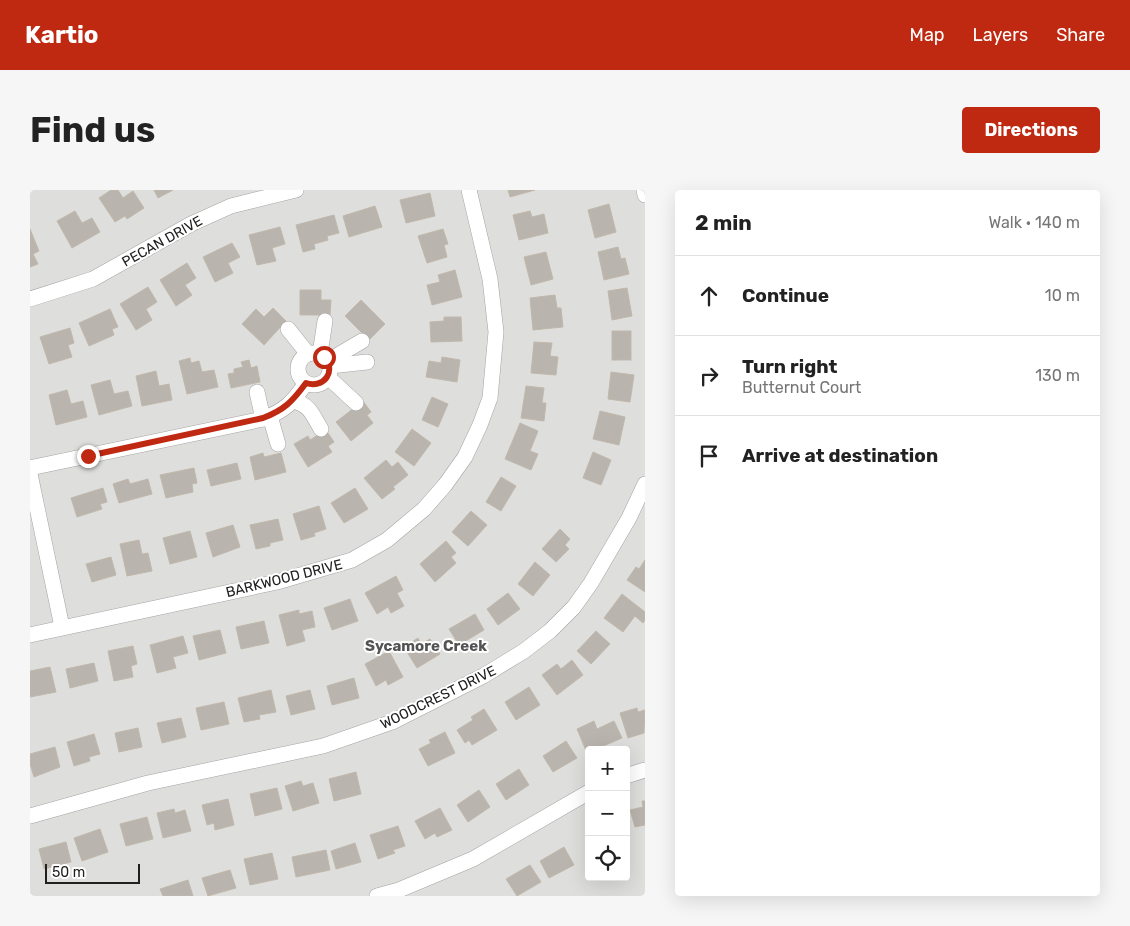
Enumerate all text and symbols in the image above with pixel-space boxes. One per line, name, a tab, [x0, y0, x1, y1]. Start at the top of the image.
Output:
text: Kartio	[25, 21, 99, 49]
text: Map	[910, 24, 945, 46]
text: Layers	[973, 24, 1028, 46]
text: Share	[1056, 24, 1105, 46]
button: Directions	[962, 107, 1100, 153]
text: Find us	[30, 109, 155, 151]
text: 2 min	[695, 210, 752, 235]
street label: PECAN DRIVE	[119, 212, 205, 271]
text: Walk · 140 m	[989, 213, 1080, 232]
icon: ahead	[695, 282, 723, 310]
text: Continue	[742, 284, 829, 307]
text: 10 m	[1045, 286, 1080, 305]
route start	[313, 346, 336, 369]
text: Turn right	[742, 355, 837, 378]
icon: right	[695, 362, 723, 390]
text: 130 m	[1035, 366, 1080, 385]
text: Butternut Court	[742, 378, 861, 397]
icon: arrive	[695, 442, 723, 470]
text: Arrive at destination	[742, 444, 938, 467]
route end	[77, 445, 100, 468]
street label: BARKWOOD DRIVE	[224, 556, 344, 601]
district label: Sycamore Creek	[365, 637, 487, 655]
street label: WOODCREST DRIVE	[378, 662, 499, 733]
map controls	[585, 746, 630, 881]
button: +	[585, 746, 630, 791]
button: −	[585, 791, 630, 836]
button: locate	[585, 836, 630, 881]
scale bar	[45, 861, 140, 884]
text: 50 m	[52, 864, 85, 881]

